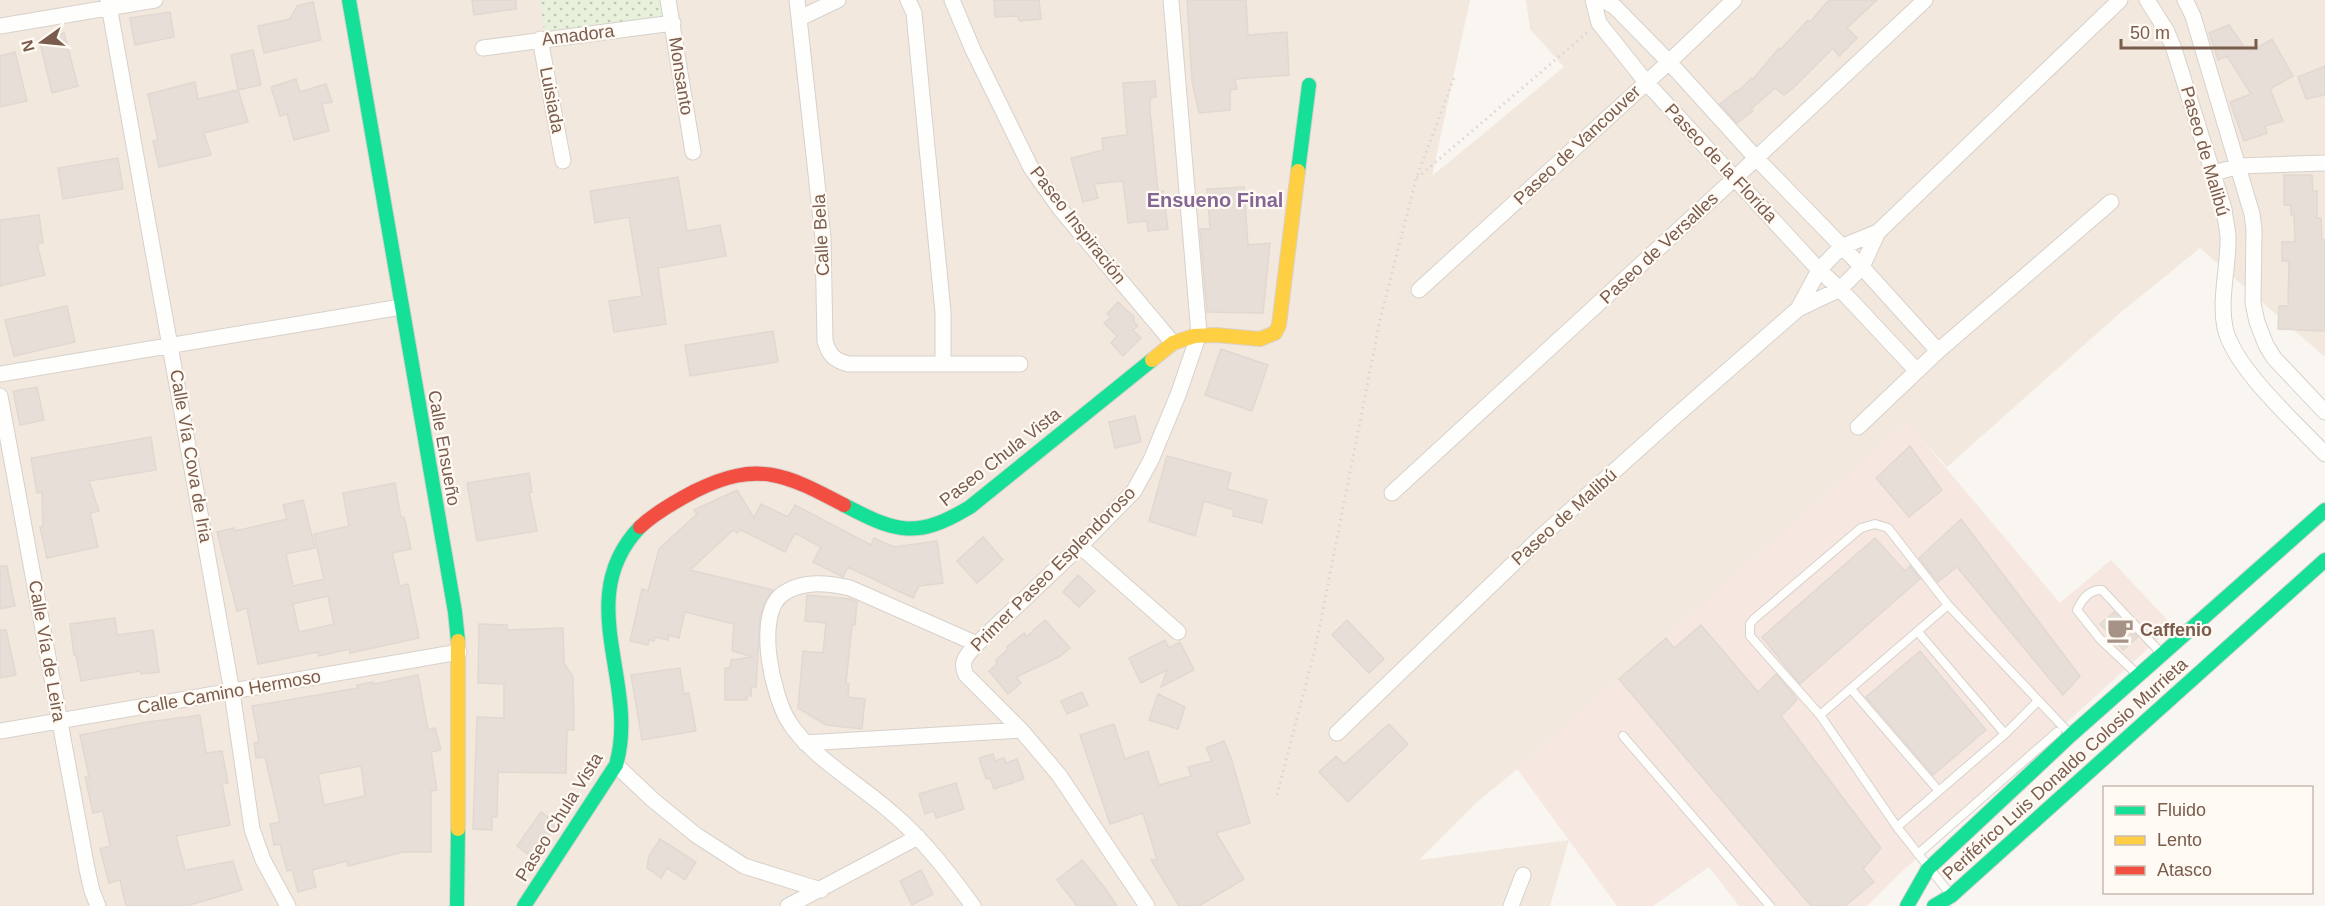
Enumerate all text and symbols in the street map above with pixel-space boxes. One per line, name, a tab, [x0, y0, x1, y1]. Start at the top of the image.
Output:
north arrow	[12, 12, 72, 72]
scale bar	[2121, 12, 2256, 50]
street label: Amadora	[541, 21, 616, 49]
text: 50 m	[2130, 23, 2170, 43]
street label: Monsanto	[665, 35, 697, 117]
text: N	[18, 38, 38, 54]
street label: Luisiada	[536, 65, 568, 136]
street label: Paseo de Vancouver	[1510, 81, 1644, 209]
street label: Paseo de Malibú	[2177, 84, 2233, 218]
street label: Paseo de la Florida	[1661, 99, 1782, 227]
street label: Paseo Inspiración	[1026, 162, 1130, 288]
street label: Paseo de Versalles	[1596, 188, 1722, 308]
district label: Ensueno Final	[1147, 189, 1283, 211]
street label: Calle Bela	[809, 193, 833, 276]
street label: Calle Vía Cova de Iria	[166, 368, 216, 545]
street label: Calle Ensueño	[424, 389, 464, 507]
street label: Paseo Chula Vista	[936, 403, 1065, 510]
street label: Paseo de Malibú	[1507, 465, 1621, 569]
street label: Primer Paseo Esplendoroso	[967, 483, 1139, 655]
street label: Calle Vía de Leira	[25, 579, 69, 724]
cafe icon: Caffenio	[2105, 615, 2135, 645]
place label: Caffenio	[2140, 620, 2212, 640]
street label: Periférico Luis Donaldo Colosio Murrieta	[1939, 653, 2192, 884]
street label: Calle Camino Hermoso	[136, 666, 322, 718]
street label: Paseo Chula Vista	[511, 748, 607, 885]
legend	[2103, 786, 2313, 894]
text: Fluido	[2157, 800, 2206, 820]
text: Lento	[2157, 830, 2202, 850]
text: Atasco	[2157, 860, 2212, 880]

